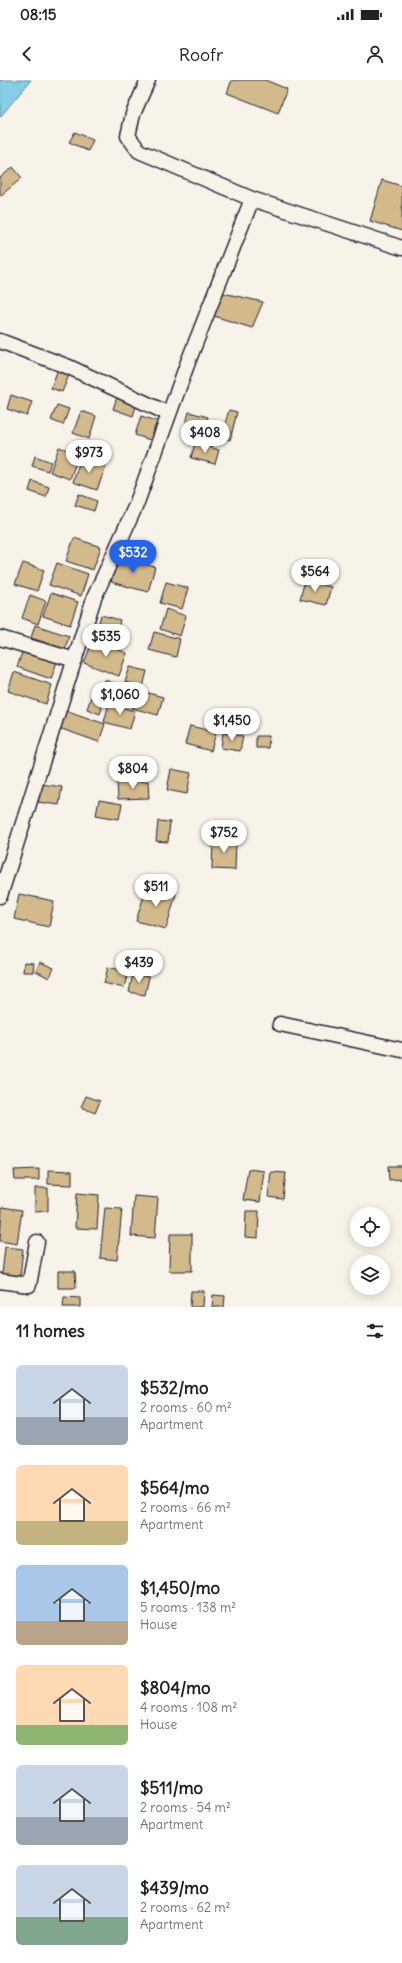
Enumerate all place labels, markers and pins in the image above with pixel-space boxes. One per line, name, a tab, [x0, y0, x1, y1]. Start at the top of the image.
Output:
pin: $408	[181, 420, 229, 454]
pin: $973	[65, 440, 113, 474]
pin: $532	[109, 540, 157, 574]
pin: $564	[291, 559, 339, 593]
pin: $535	[82, 624, 130, 658]
pin: $1,060	[87, 682, 153, 716]
pin: $1,450	[199, 708, 265, 742]
pin: $804	[109, 756, 157, 790]
pin: $752	[200, 820, 248, 854]
pin: $511	[132, 874, 180, 908]
pin: $439	[115, 950, 163, 984]

